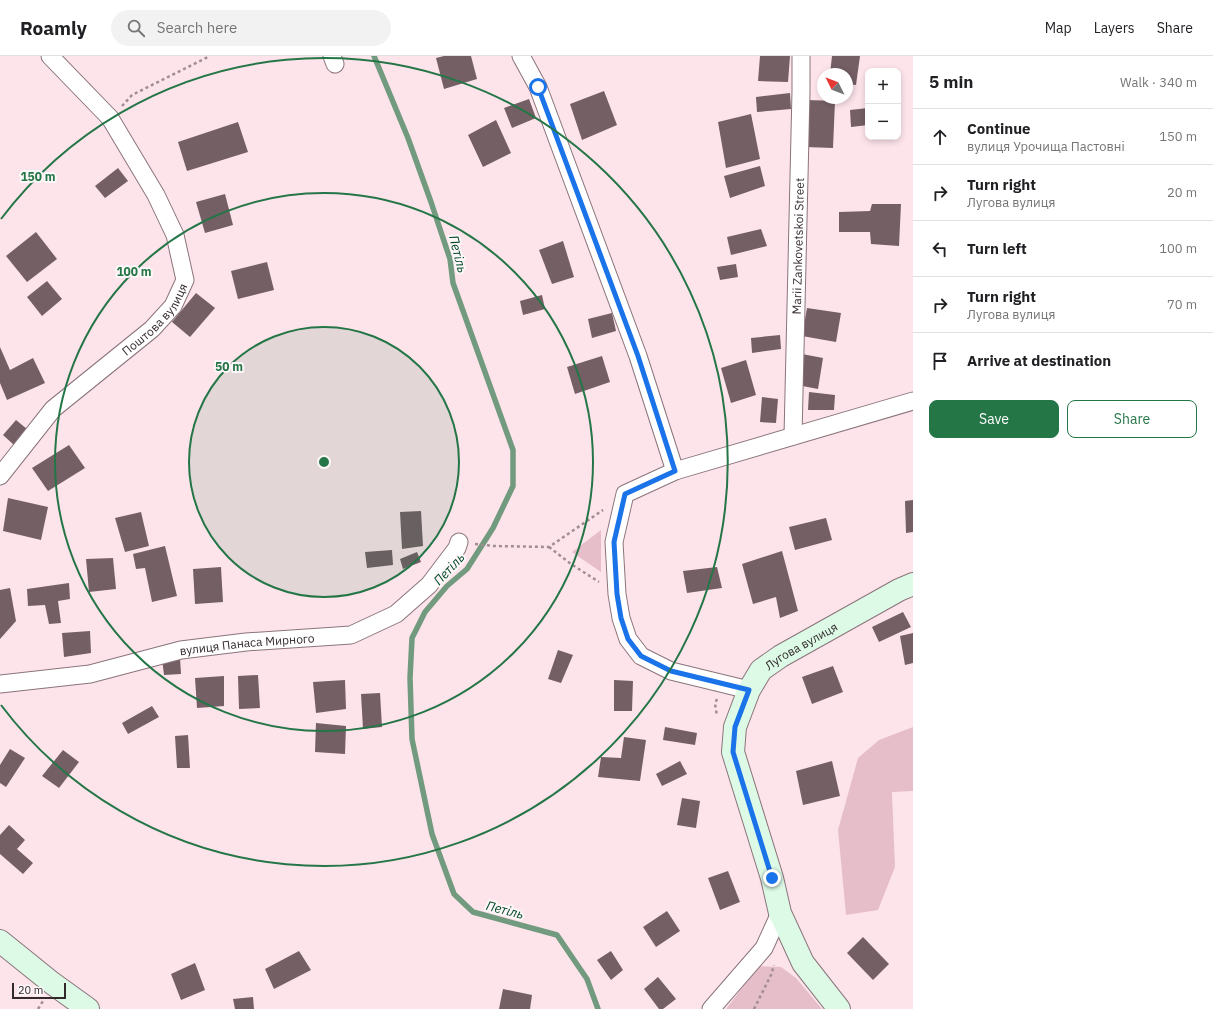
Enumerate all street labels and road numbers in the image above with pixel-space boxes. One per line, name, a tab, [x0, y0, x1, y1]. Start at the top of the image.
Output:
street label: Marii Zankovetskoi Street	[788, 178, 806, 315]
street label: Поштова вулиця	[118, 281, 190, 358]
street label: Лугова вулиця	[762, 619, 840, 673]
street label: вулиця Панаса Мирного	[179, 630, 315, 658]

